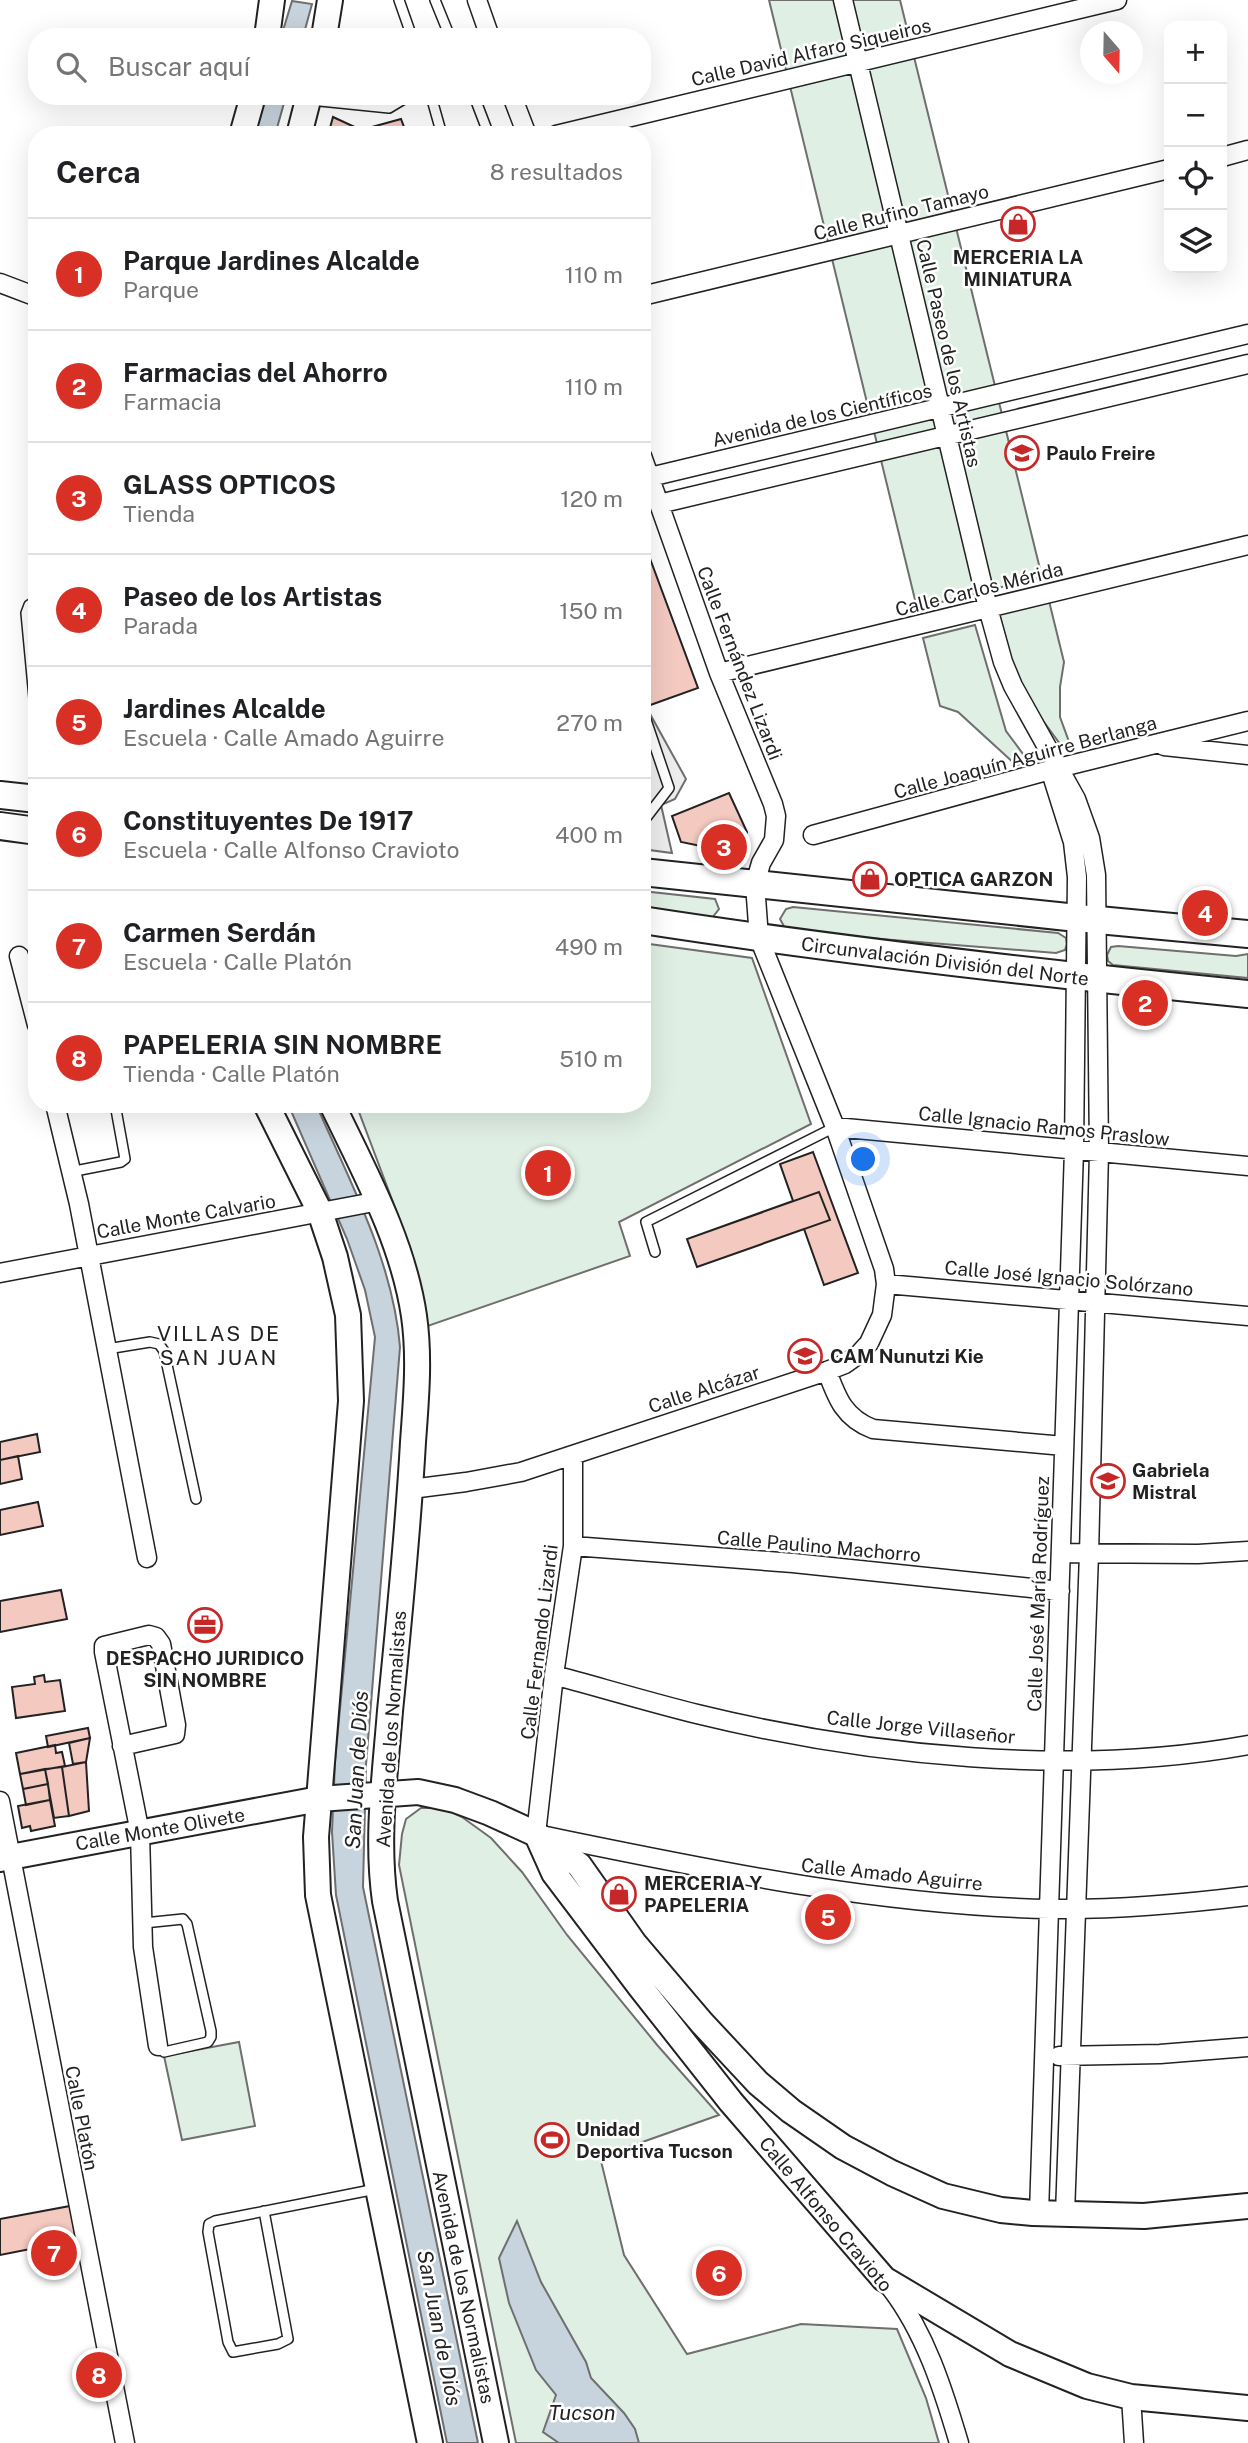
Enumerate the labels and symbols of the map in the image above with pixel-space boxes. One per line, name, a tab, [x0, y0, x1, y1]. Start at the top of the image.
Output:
street label: Calle David Alfaro Siqueiros	[689, 14, 933, 90]
north arrow	[1080, 21, 1143, 84]
street label: Calle Rufino Tamayo	[811, 180, 991, 244]
shop icon: MERCERIA LA MINIATURA	[999, 205, 1037, 243]
street label: Calle Paseo de los Artistas	[912, 237, 986, 469]
place label: MERCERIA LA MINIATURA	[953, 246, 1083, 290]
street label: Avenida de los Científicos	[710, 379, 934, 451]
school or university icon: Paulo Freire	[1003, 434, 1041, 472]
place label: Paulo Freire	[1046, 442, 1155, 464]
street label: Calle Carlos Mérida	[893, 558, 1065, 620]
street label: Calle Fernández Lizardi	[693, 563, 787, 763]
street label: Calle Joaquín Aguirre Berlanga	[891, 711, 1159, 803]
pin: 3	[701, 821, 747, 873]
shop icon: OPTICA GARZON	[851, 860, 889, 898]
place label: OPTICA GARZON	[894, 868, 1053, 890]
pin: 4	[1182, 887, 1228, 939]
street label: Circunvalación División del Norte	[800, 932, 1090, 990]
pin: 2	[1122, 977, 1168, 1029]
street label: Calle Ignacio Ramos Praslow	[917, 1102, 1171, 1150]
your location	[846, 1142, 880, 1176]
pin: 1	[525, 1147, 571, 1199]
street label: Calle Monte Calvario	[95, 1189, 277, 1243]
street label: Calle José Ignacio Solórzano	[944, 1256, 1194, 1300]
district label: VILLAS DE SAN JUAN	[157, 1321, 281, 1370]
school or university icon: CAM Nunutzi Kie	[786, 1337, 824, 1375]
place label: CAM Nunutzi Kie	[830, 1345, 984, 1367]
street label: Calle Alcázar	[645, 1361, 763, 1417]
place label: Gabriela Mistral	[1132, 1459, 1210, 1503]
school or university icon: Gabriela Mistral	[1089, 1462, 1127, 1500]
street label: Calle José María Rodríguez	[1023, 1476, 1053, 1712]
street label: Calle Paulino Machorro	[716, 1526, 922, 1566]
street label: Calle Fernando Lizardi	[516, 1543, 562, 1741]
office icon: DESPACHO JURIDICO SIN NOMBRE	[186, 1606, 224, 1644]
street label: Avenida de los Normalistas	[372, 1610, 410, 1848]
place label: DESPACHO JURIDICO SIN NOMBRE	[106, 1647, 304, 1691]
water label: San Juan de Diós	[340, 1690, 373, 1850]
street label: Calle Jorge Villaseñor	[826, 1706, 1016, 1748]
street label: Calle Monte Olivete	[74, 1803, 246, 1855]
street label: Calle Amado Aguirre	[800, 1854, 984, 1894]
place label: MERCERIA Y PAPELERIA	[644, 1872, 762, 1916]
shop icon: MERCERIA Y PAPELERIA	[600, 1875, 638, 1913]
pin: 5	[805, 1891, 851, 1943]
street label: Calle Platón	[61, 2064, 103, 2172]
place label: Unidad Deportiva Tucson	[576, 2118, 733, 2162]
sports icon: Unidad Deportiva Tucson	[533, 2121, 571, 2159]
street label: Calle Alfonso Cravioto	[755, 2132, 897, 2296]
street label: Avenida de los Normalistas	[429, 2169, 499, 2405]
pin: 7	[31, 2227, 77, 2279]
pin: 6	[696, 2247, 742, 2299]
water label: San Juan de Diós	[412, 2248, 467, 2408]
pin: 8	[76, 2349, 122, 2401]
water label: Tucson	[549, 2400, 615, 2425]

